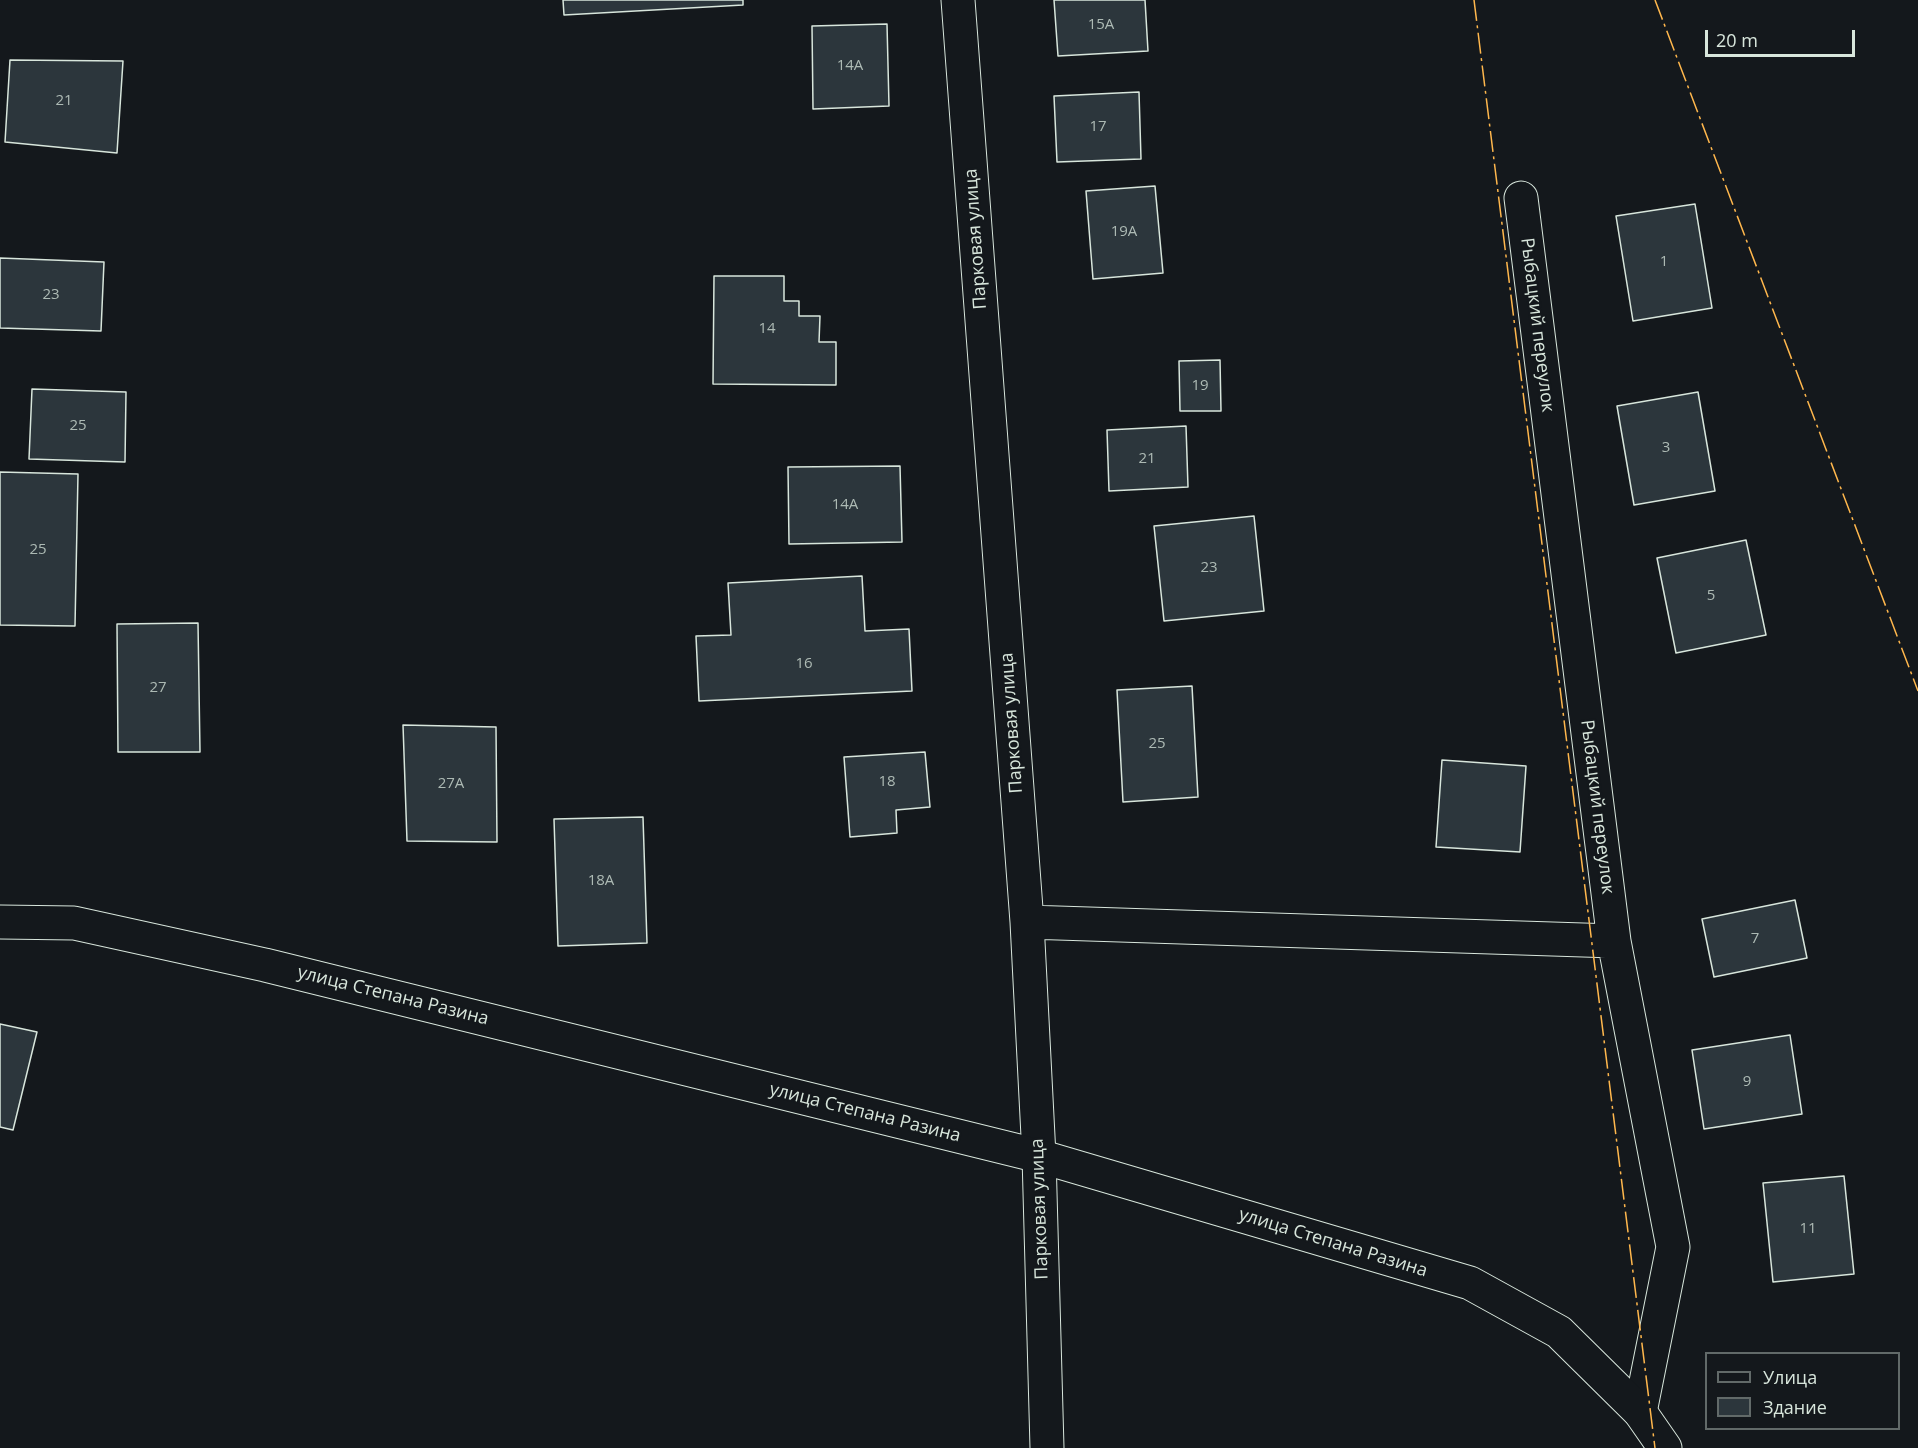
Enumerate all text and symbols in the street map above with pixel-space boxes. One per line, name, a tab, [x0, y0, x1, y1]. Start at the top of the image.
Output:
house number: 15А	[1088, 16, 1114, 34]
scale bar	[1708, 18, 1858, 56]
text: 20 m	[1716, 28, 1758, 52]
house number: 14А	[837, 57, 863, 75]
house number: 21	[55, 92, 73, 110]
house number: 17	[1089, 118, 1107, 136]
street label: Парковая улица	[960, 168, 992, 310]
house number: 19А	[1111, 223, 1137, 241]
street label: Рыбацкий переулок	[1516, 237, 1558, 413]
house number: 1	[1660, 253, 1668, 271]
house number: 23	[42, 286, 60, 304]
house number: 14	[758, 320, 776, 338]
house number: 19	[1191, 377, 1209, 395]
house number: 25	[69, 417, 87, 435]
house number: 3	[1662, 439, 1670, 457]
house number: 21	[1138, 450, 1156, 468]
house number: 14А	[832, 496, 858, 514]
house number: 25	[29, 541, 47, 559]
house number: 23	[1200, 559, 1218, 577]
house number: 5	[1707, 587, 1715, 605]
street label: Парковая улица	[996, 652, 1028, 794]
house number: 16	[795, 655, 813, 673]
house number: 27	[149, 679, 167, 697]
street label: Рыбацкий переулок	[1576, 719, 1618, 895]
house number: 25	[1148, 735, 1166, 753]
house number: 18	[878, 773, 896, 791]
house number: 27А	[438, 775, 464, 793]
house number: 18А	[588, 872, 614, 890]
house number: 7	[1751, 930, 1759, 948]
street label: улица Степана Разина	[295, 962, 491, 1030]
house number: 9	[1743, 1073, 1751, 1091]
street label: улица Степана Разина	[767, 1079, 963, 1147]
street label: Парковая улица	[1027, 1138, 1053, 1280]
street label: улица Степана Разина	[1236, 1204, 1430, 1282]
house number: 11	[1799, 1220, 1817, 1238]
legend	[1705, 1352, 1900, 1430]
text: Улица	[1763, 1365, 1817, 1389]
text: Здание	[1763, 1395, 1827, 1419]

